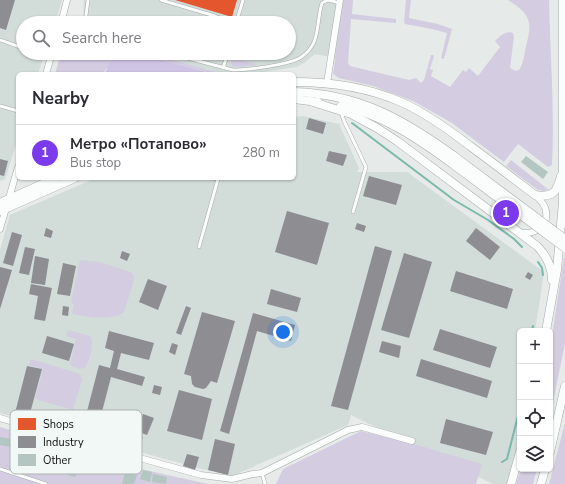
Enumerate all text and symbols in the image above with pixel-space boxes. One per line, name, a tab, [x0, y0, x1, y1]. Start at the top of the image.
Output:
search box	[16, 16, 296, 60]
icon: search	[30, 27, 52, 49]
text: Search here	[62, 28, 142, 48]
text: Nearby	[32, 87, 89, 110]
text: Метро «Потапово»	[70, 134, 207, 154]
text: 1	[41, 144, 49, 162]
text: 280 m	[242, 144, 280, 162]
text: Bus stop	[70, 154, 121, 172]
pin: 1	[493, 198, 519, 228]
your location	[273, 322, 293, 342]
map controls	[517, 328, 553, 472]
button: +	[517, 328, 553, 364]
button: −	[517, 364, 553, 400]
button: locate	[517, 400, 553, 436]
legend	[10, 410, 142, 474]
text: Shops	[43, 417, 74, 432]
text: Industry	[43, 435, 84, 450]
button: layers	[517, 436, 553, 472]
text: Other	[43, 453, 71, 468]

